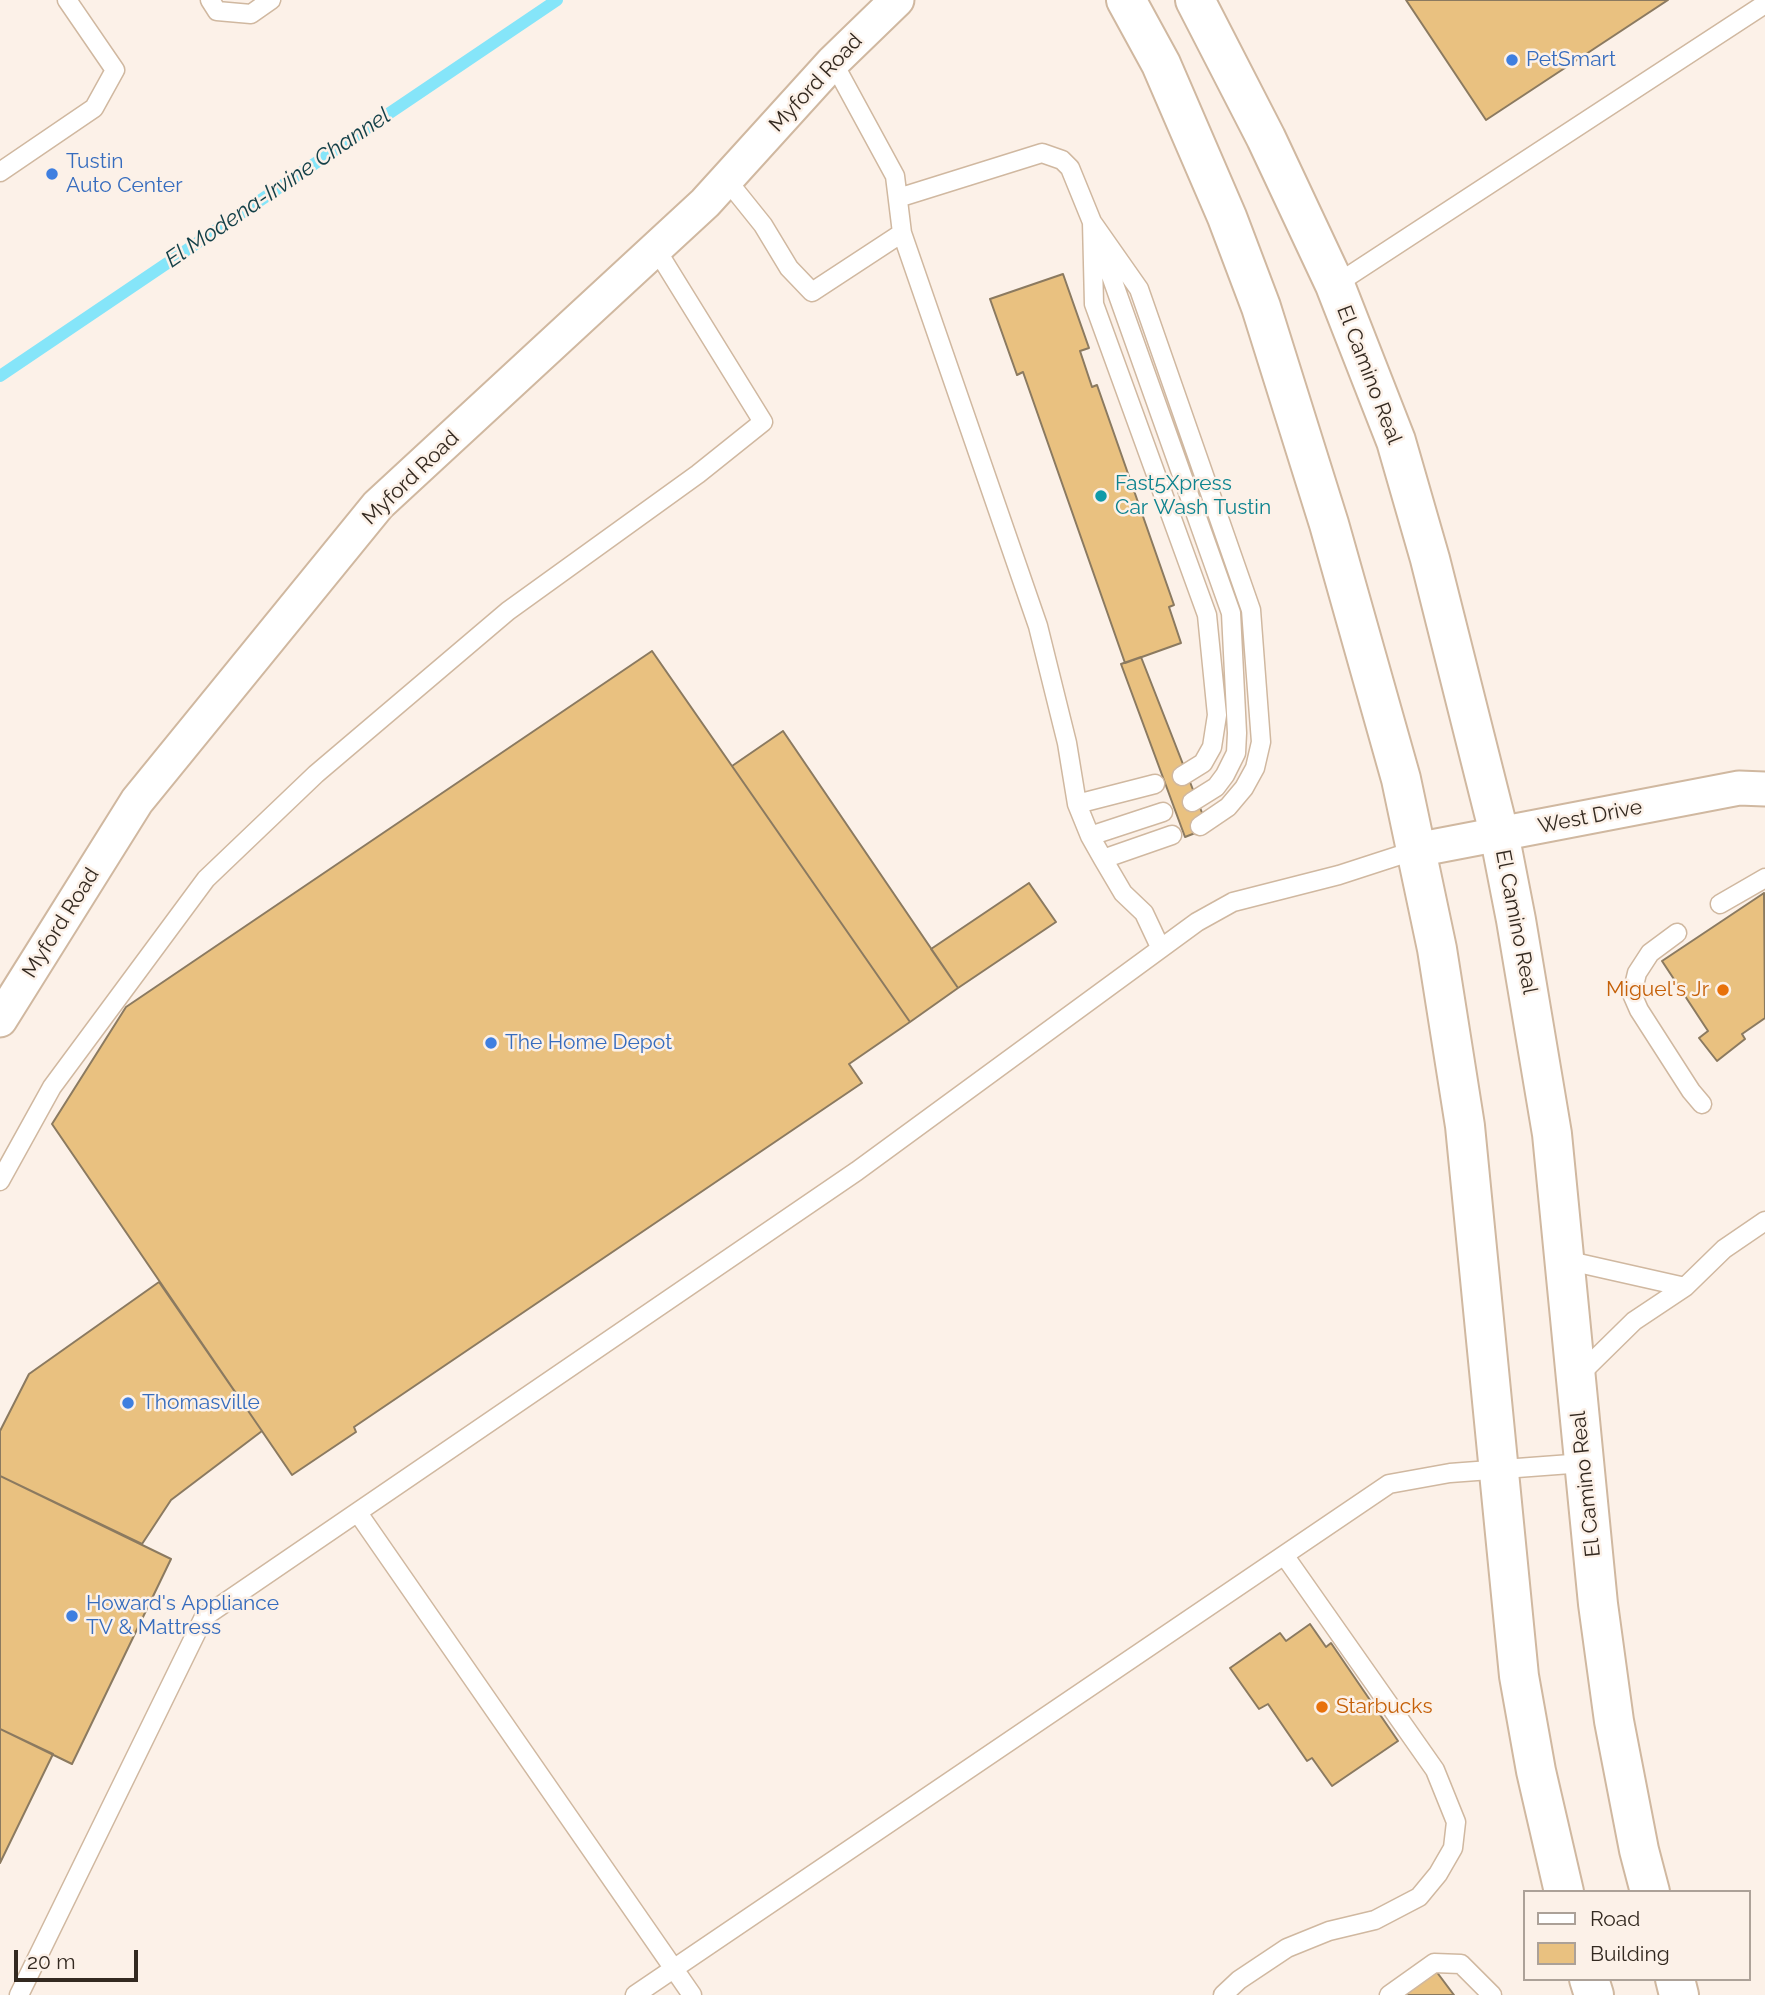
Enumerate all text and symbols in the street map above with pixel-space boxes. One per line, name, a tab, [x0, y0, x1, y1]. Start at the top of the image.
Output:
street label: Myford Road	[764, 29, 868, 137]
place label: PetSmart	[1526, 47, 1616, 73]
marker: PetSmart	[1504, 52, 1520, 68]
water label: El Modena-Irvine Channel	[160, 102, 396, 274]
place label: Tustin Auto Center	[66, 149, 183, 199]
marker: Tustin Auto Center	[44, 166, 60, 182]
street label: El Camino Real	[1331, 302, 1407, 448]
street label: Myford Road	[357, 426, 465, 530]
place label: Fast5Xpress Car Wash Tustin	[1115, 471, 1271, 521]
marker: Fast5Xpress Car Wash Tustin	[1093, 488, 1109, 504]
street label: West Drive	[1536, 795, 1644, 839]
street label: El Camino Real	[1490, 848, 1542, 996]
street label: Myford Road	[17, 863, 105, 983]
place label: Miguel's Jr	[1606, 977, 1709, 1003]
marker: Miguel's Jr	[1715, 982, 1731, 998]
place label: The Home Depot	[505, 1030, 672, 1056]
marker: The Home Depot	[483, 1035, 499, 1051]
place label: Thomasville	[142, 1390, 260, 1416]
marker: Thomasville	[120, 1395, 136, 1411]
street label: El Camino Real	[1566, 1410, 1606, 1558]
place label: Howard's Appliance TV & Mattress	[86, 1591, 279, 1641]
marker: Howard's Appliance TV & Mattress	[64, 1608, 80, 1624]
place label: Starbucks	[1336, 1694, 1433, 1720]
marker: Starbucks	[1314, 1699, 1330, 1715]
legend	[1524, 1890, 1751, 1981]
text: Road	[1590, 1906, 1640, 1931]
scale bar	[18, 1936, 142, 1980]
text: Building	[1590, 1941, 1670, 1966]
text: 20 m	[27, 1949, 75, 1974]

